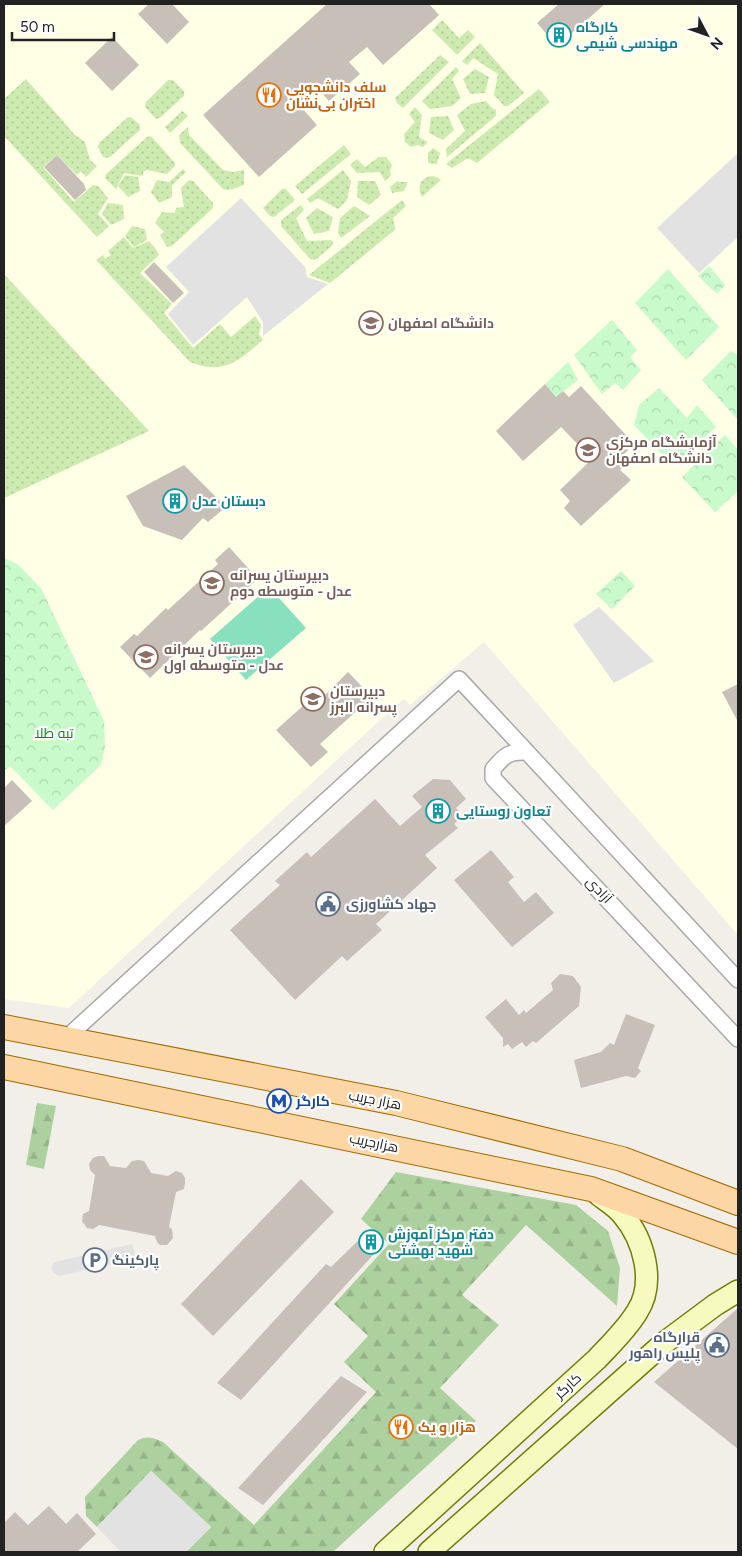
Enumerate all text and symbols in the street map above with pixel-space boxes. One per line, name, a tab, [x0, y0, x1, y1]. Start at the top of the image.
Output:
scale bar	[12, 10, 115, 42]
north arrow	[682, 10, 732, 60]
text: 50 m	[20, 18, 55, 36]
place label: کارگاه مهندسی شیمی	[576, 19, 678, 52]
building icon: کارگاه مهندسی شیمی	[546, 22, 572, 48]
text: N	[706, 34, 726, 53]
place label: سلف دانشجویی اختران بی‌نشان	[286, 79, 387, 112]
restaurant icon: سلف دانشجویی اختران بی‌نشان	[256, 82, 282, 108]
school or university icon: دانشگاه اصفهان	[358, 310, 384, 336]
place label: دانشگاه اصفهان	[388, 315, 494, 332]
place label: آزمایشگاه مرکزی دانشگاه اصفهان	[606, 434, 717, 467]
school or university icon: آزمایشگاه مرکزی دانشگاه اصفهان	[575, 437, 601, 463]
building icon: دبستان عدل	[162, 488, 188, 514]
place label: دبستان عدل	[192, 493, 266, 510]
place label: دبیرستان پسرانه عدل - متوسطه دوم	[230, 567, 352, 601]
school or university icon: دبیرستان پسرانه عدل - متوسطه دوم	[199, 570, 225, 596]
place label: دبیرستان پسرانه عدل - متوسطه اول	[164, 641, 284, 674]
school or university icon: دبیرستان پسرانه عدل - متوسطه اول	[133, 644, 159, 670]
place label: دبیرستان پسرانه البرز	[329, 683, 397, 718]
school or university icon: دبیرستان پسرانه البرز	[300, 686, 326, 712]
park label: تبه طلا	[34, 725, 74, 742]
building icon: تعاون روستایی	[425, 798, 451, 824]
place label: تعاون روستایی	[456, 803, 552, 820]
street label: آزادی	[582, 873, 616, 907]
public building icon: جهاد کشاورزی	[315, 891, 341, 917]
place label: جهاد کشاورزی	[346, 896, 436, 913]
street label: هزار جریب	[347, 1087, 403, 1113]
metro station icon: کارگر	[266, 1088, 292, 1114]
place label: کارگر	[295, 1093, 330, 1110]
street label: هزارجریب	[348, 1129, 400, 1157]
place label: دفتر مرکز آموزش شهید بهشتی	[388, 1226, 494, 1259]
building icon: دفتر مرکز آموزش شهید بهشتی	[358, 1229, 384, 1255]
parking icon: پارکینگ	[82, 1247, 108, 1273]
place label: پارکینگ	[112, 1252, 159, 1271]
place label: قرارگاه پلیس راهور	[628, 1329, 700, 1364]
public building icon: قرارگاه پلیس راهور	[704, 1332, 730, 1358]
street label: کارگر	[550, 1370, 585, 1403]
restaurant icon: هزار و یک	[388, 1414, 414, 1440]
place label: هزار و یک	[418, 1419, 476, 1436]

